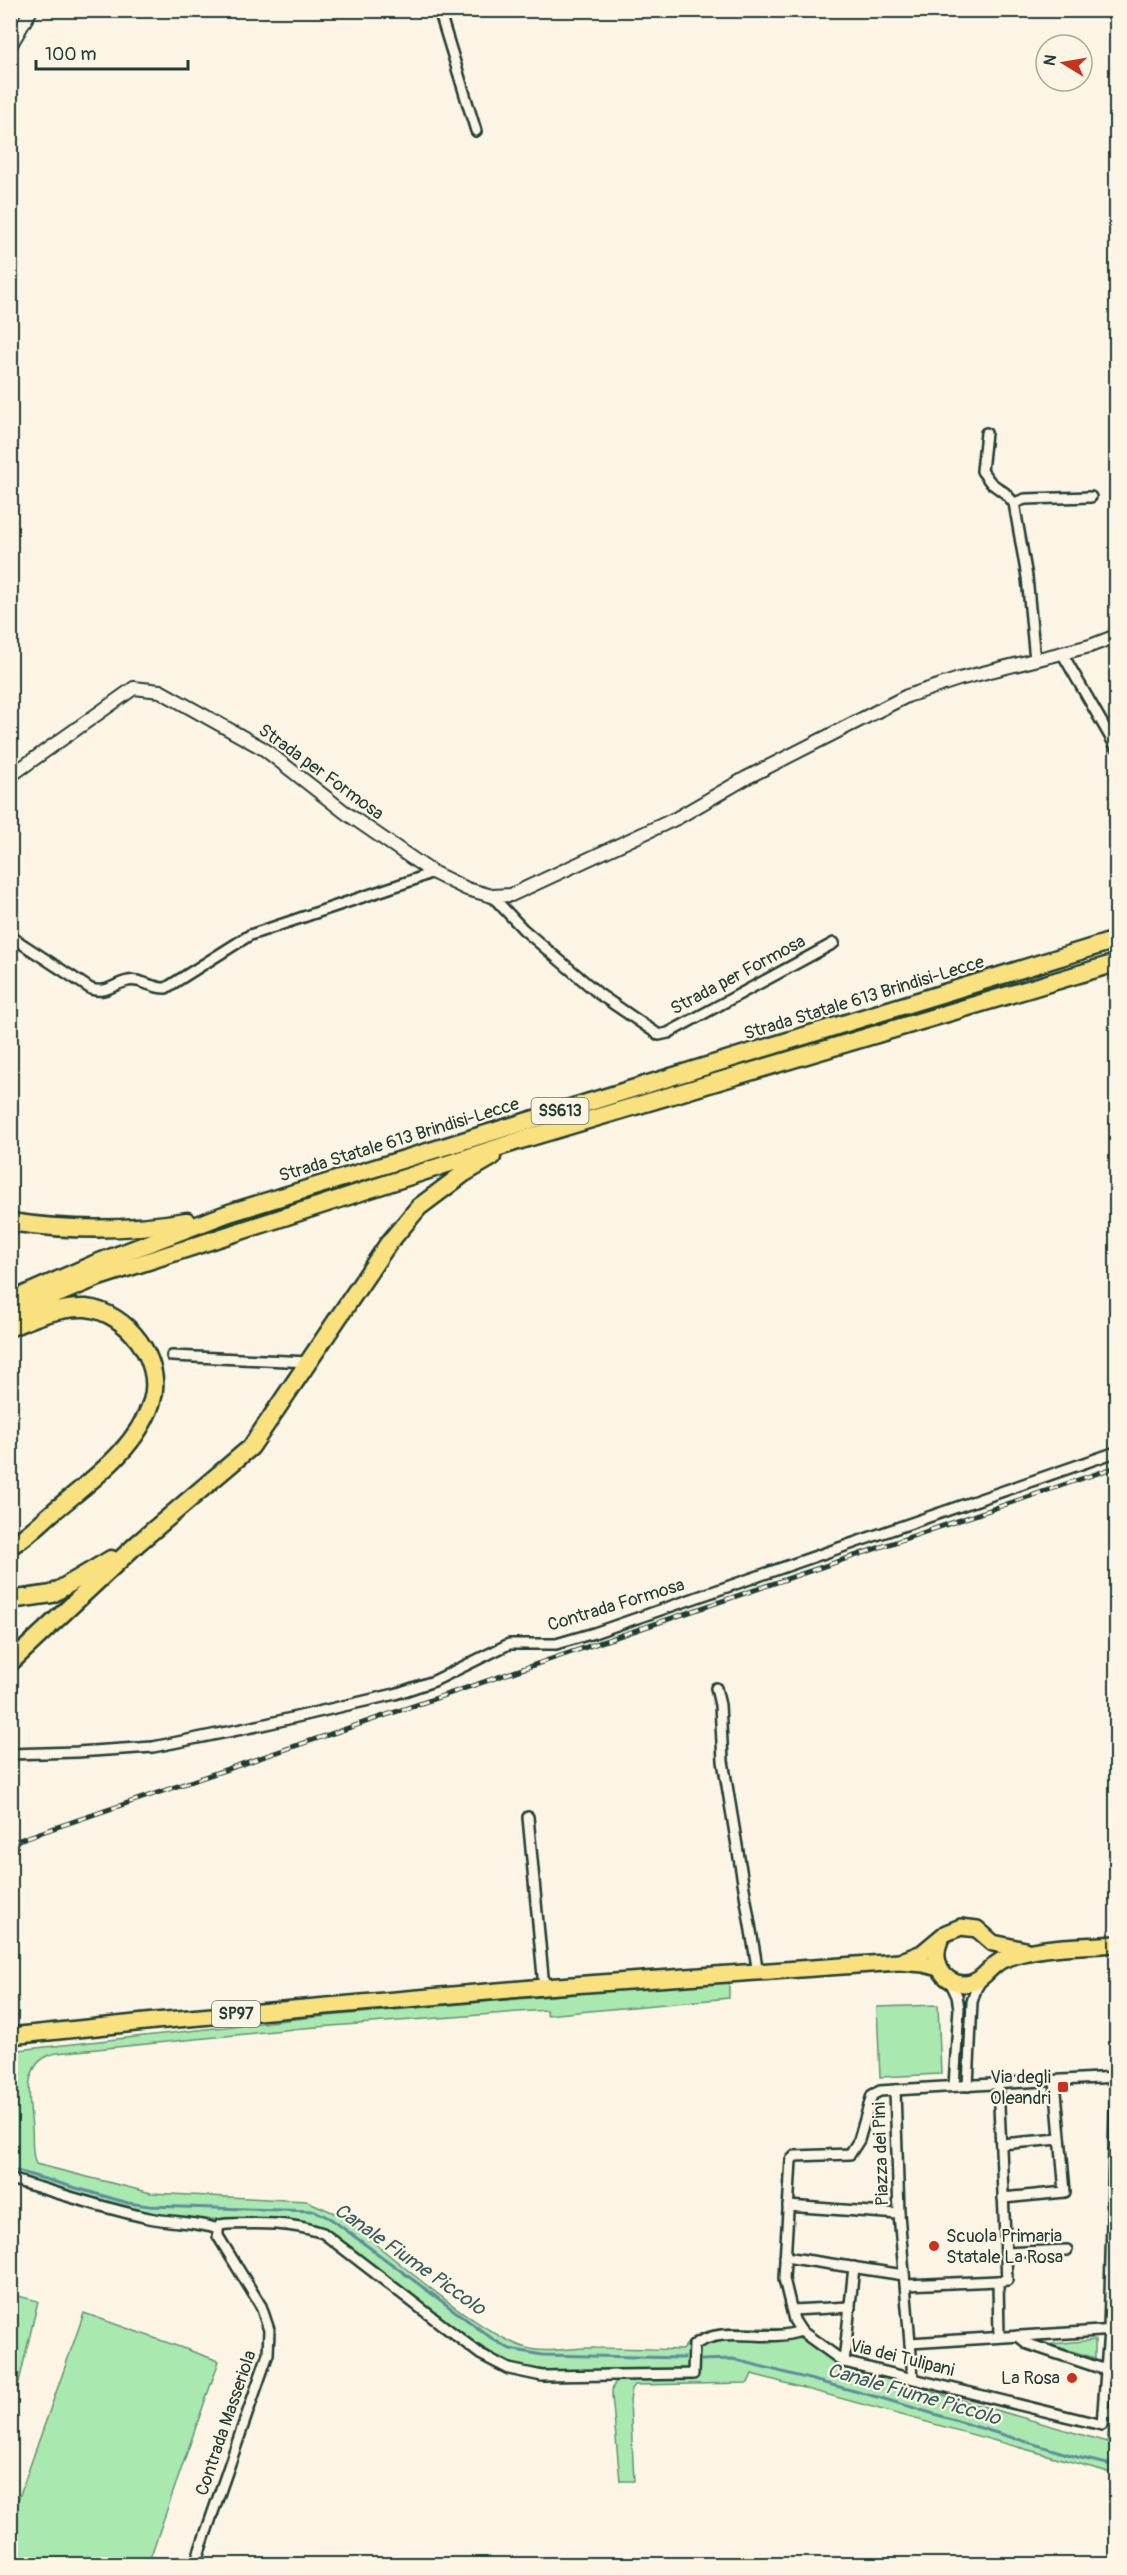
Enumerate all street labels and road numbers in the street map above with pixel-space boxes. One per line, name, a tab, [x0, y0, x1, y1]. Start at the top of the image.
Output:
street label: Strada per Formosa	[254, 719, 388, 825]
street label: Strada per Formosa	[667, 930, 809, 1020]
street label: Strada Statale 613 Brindisi-Lecce	[741, 950, 987, 1046]
street label: Strada Statale 613 Brindisi-Lecce	[276, 1092, 522, 1188]
road number: SS613	[532, 1098, 588, 1124]
street label: Contrada Formosa	[545, 1573, 687, 1637]
road number: SP97	[212, 2001, 260, 2027]
street label: Piazza dei Pini	[868, 2102, 894, 2206]
street label: Via dei Tulipani	[847, 2334, 957, 2382]
street label: Contrada Masseriola	[190, 2347, 262, 2499]

